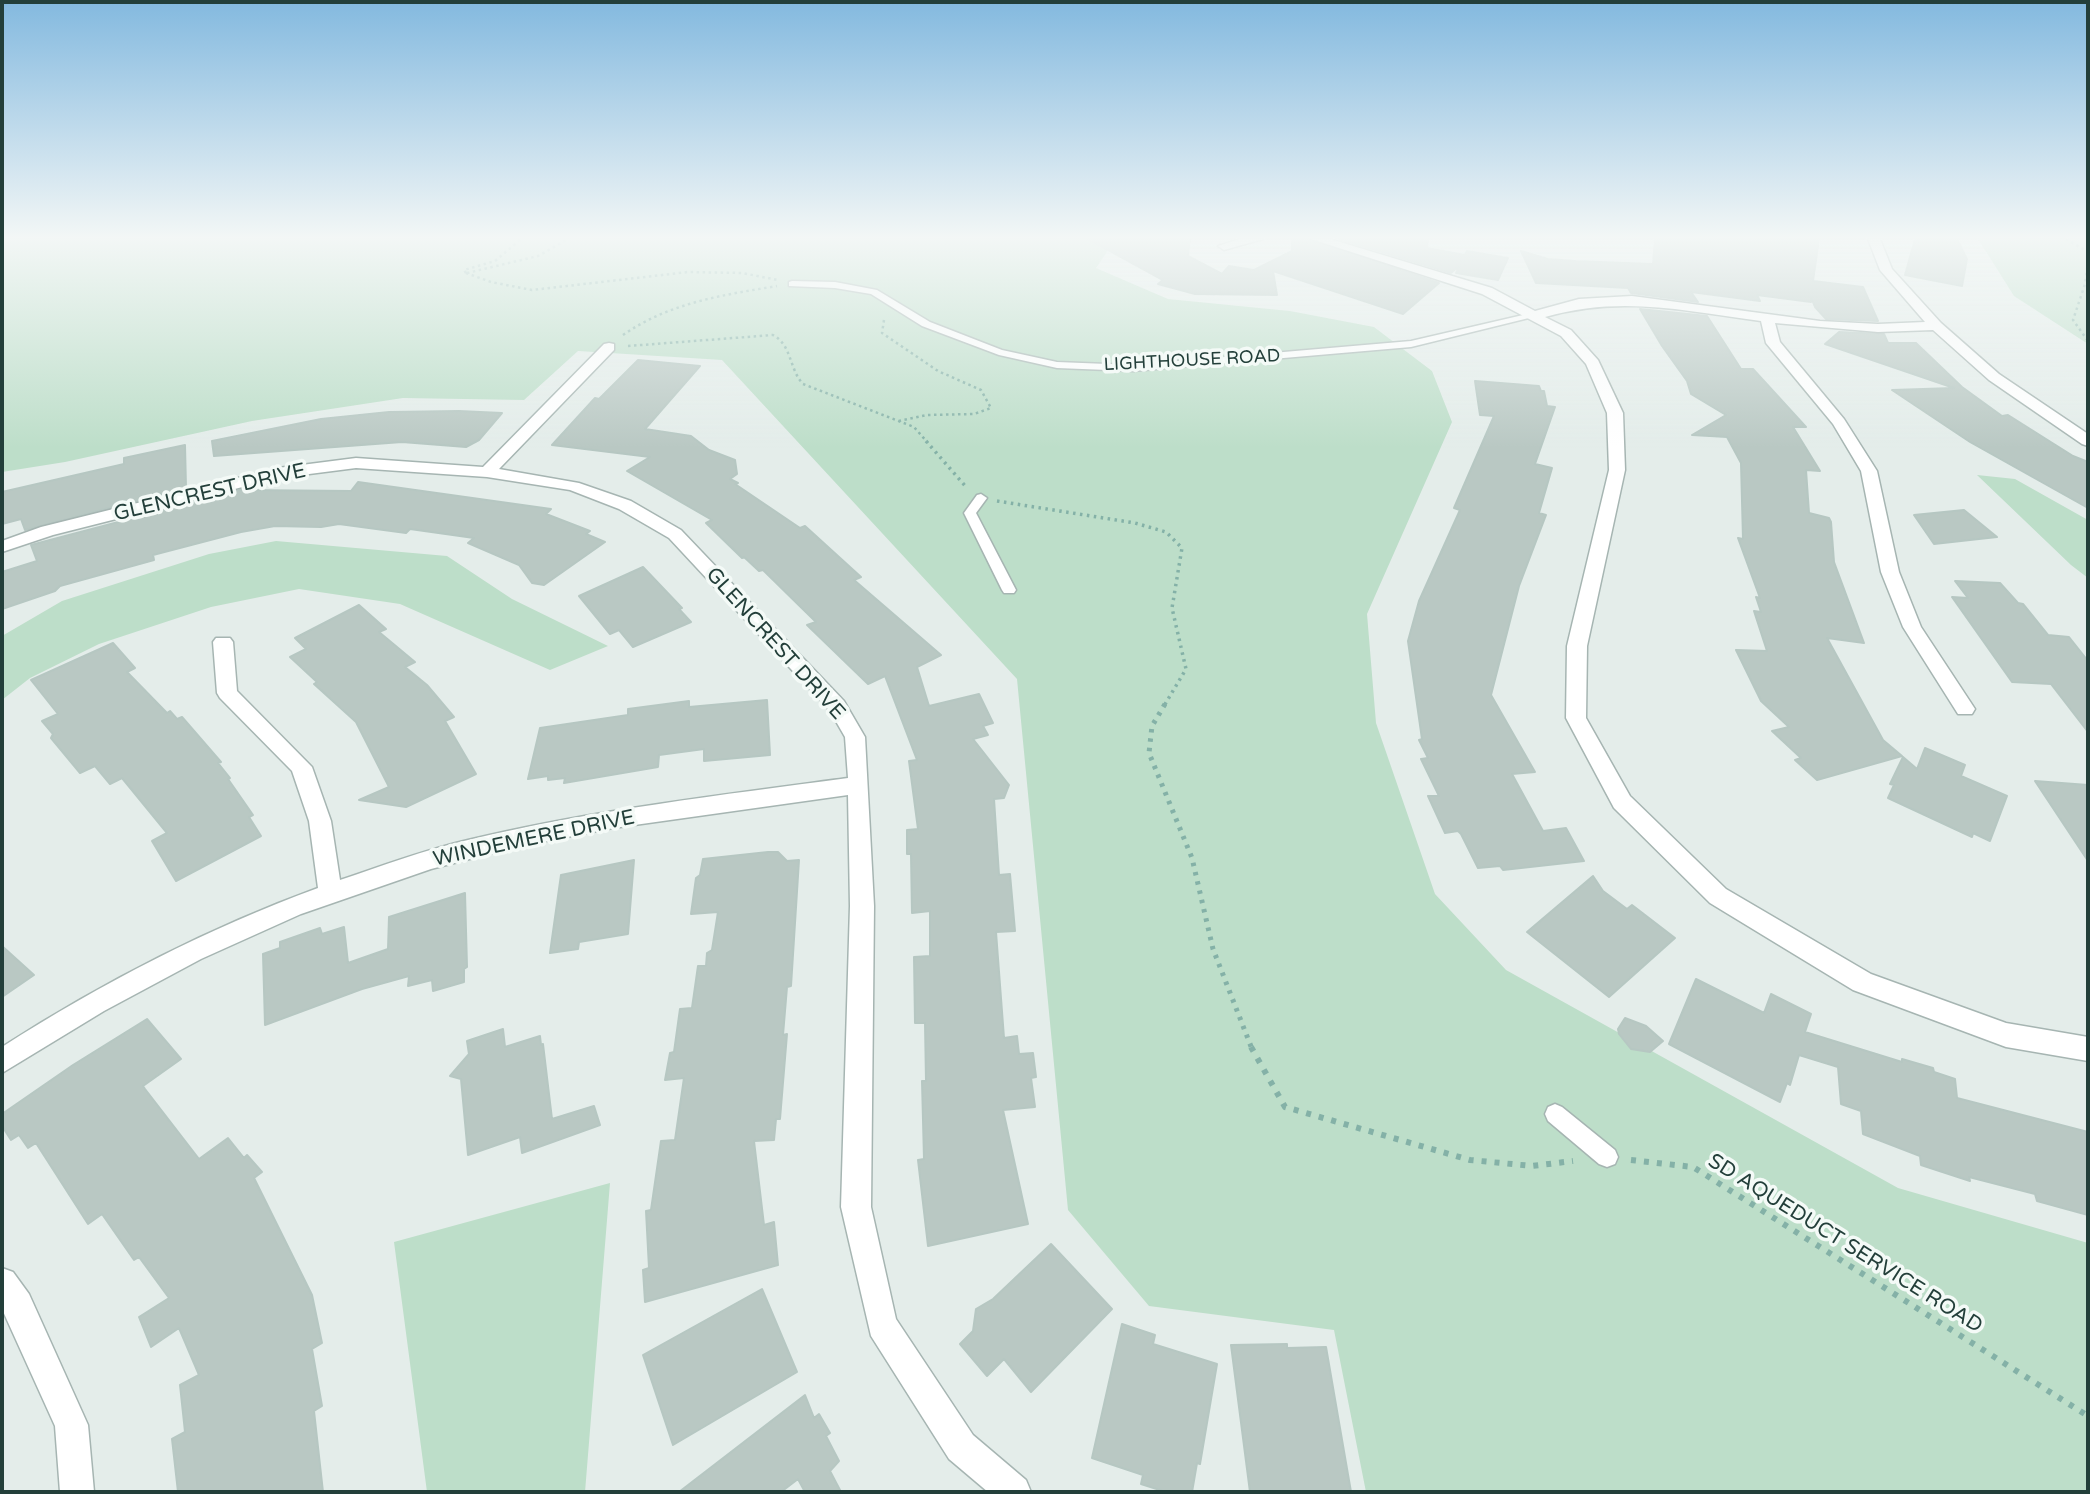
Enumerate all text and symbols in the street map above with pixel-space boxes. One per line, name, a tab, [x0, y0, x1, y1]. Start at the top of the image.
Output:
street label: LIGHTHOUSE ROAD	[1103, 346, 1281, 376]
street label: GLENCREST DRIVE	[112, 459, 308, 527]
street label: GLENCREST DRIVE	[700, 563, 850, 725]
street label: WINDEMERE DRIVE	[431, 805, 637, 873]
street label: SD AQUEDUCT SERVICE ROAD	[1703, 1149, 1987, 1339]

